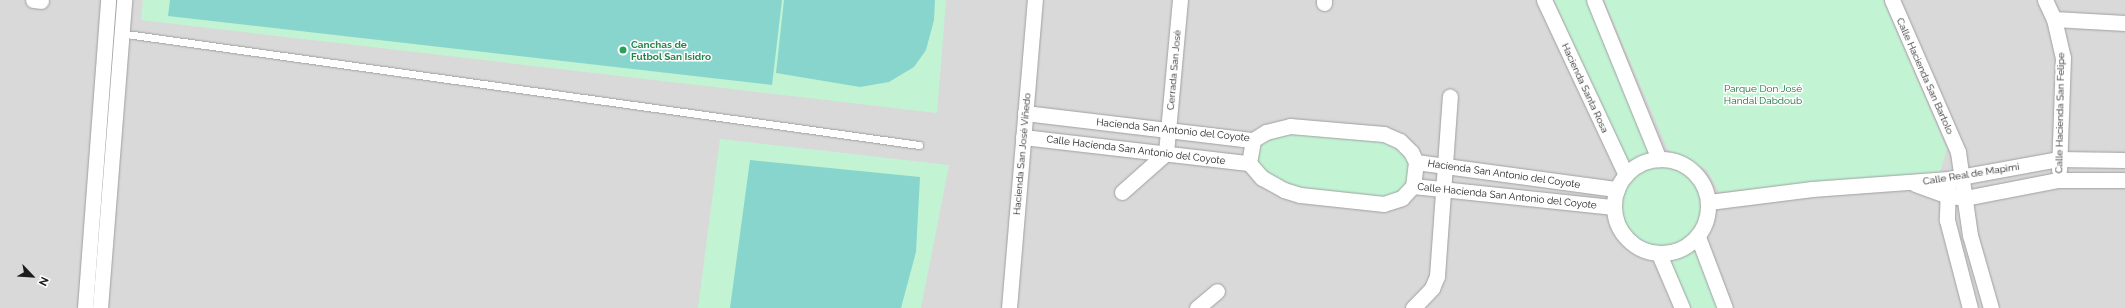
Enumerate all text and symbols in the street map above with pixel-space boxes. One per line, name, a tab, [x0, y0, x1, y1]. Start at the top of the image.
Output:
street label: Calle Hacienda San Bartolo	[1894, 16, 1956, 136]
street label: Cerrada San José	[1165, 29, 1183, 111]
place label: Canchas de Futbol San Isidro	[631, 38, 711, 62]
street label: Hacienda Santa Rosa	[1559, 41, 1611, 135]
marker: Canchas de Futbol San Isidro	[618, 45, 628, 55]
street label: Calle Hacienda San Felipe	[2053, 52, 2067, 174]
park label: Parque Don José Handal Dabdoub	[1724, 82, 1802, 106]
street label: Hacienda San José Viñedo	[1011, 92, 1033, 216]
street label: Hacienda San Antonio del Coyote	[1095, 116, 1251, 144]
street label: Calle Hacienda San Antonio del Coyote	[1045, 133, 1227, 167]
street label: Hacienda San Antonio del Coyote	[1427, 157, 1581, 191]
street label: Calle Real de Mapimí	[1922, 160, 2020, 188]
street label: Calle Hacienda San Antonio del Coyote	[1416, 181, 1598, 211]
north arrow	[12, 256, 52, 296]
text: N	[36, 275, 51, 288]

